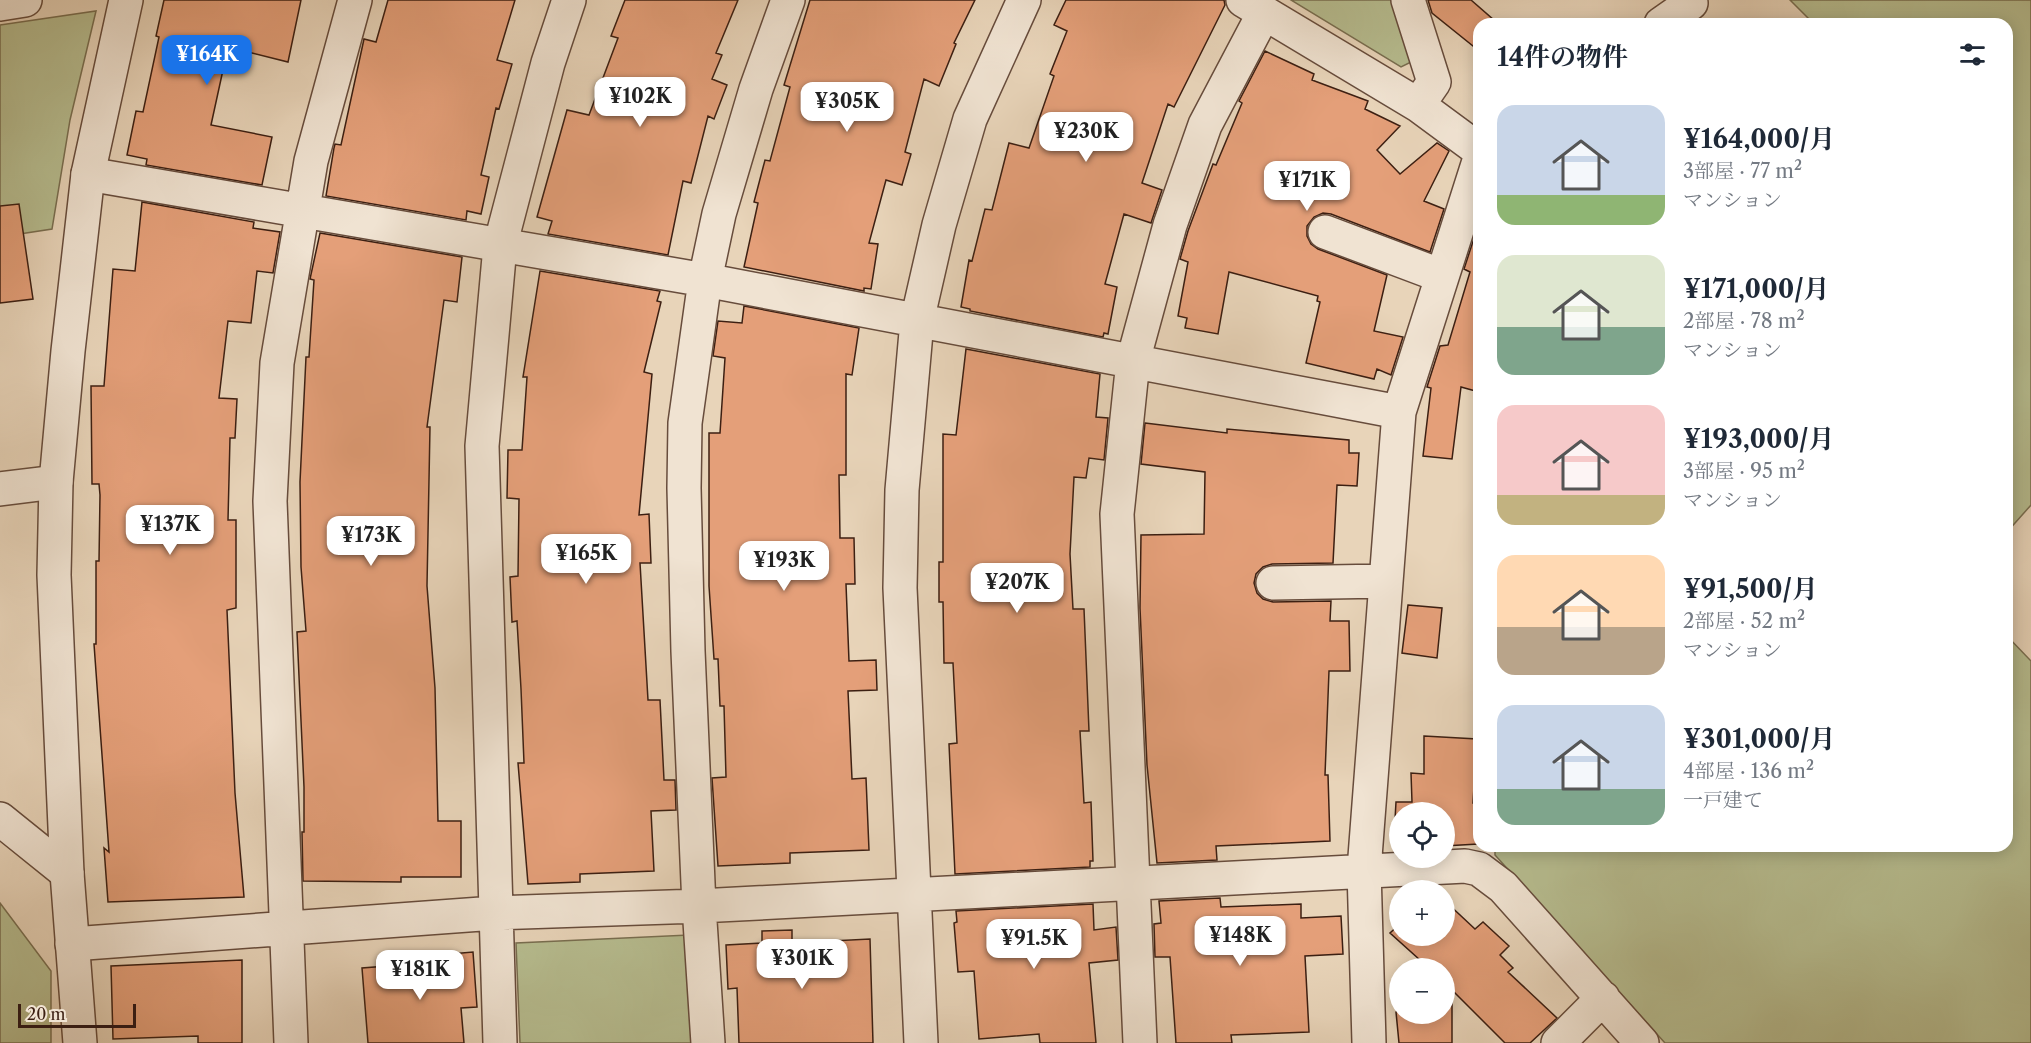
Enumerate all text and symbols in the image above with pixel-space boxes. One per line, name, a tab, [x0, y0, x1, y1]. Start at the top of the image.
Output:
pin: ¥164K	[165, 35, 249, 86]
icon: filters	[1956, 38, 1989, 71]
text: 14件の物件	[1497, 41, 1628, 73]
text: ¥164K	[176, 42, 238, 66]
pin: ¥102K	[598, 77, 682, 128]
pin: ¥305K	[805, 82, 889, 133]
text: ¥102K	[608, 84, 672, 108]
text: ¥305K	[815, 89, 879, 113]
pin: ¥230K	[1044, 112, 1128, 163]
text: ¥230K	[1053, 119, 1119, 143]
text: ¥164,000/月	[1683, 123, 1835, 155]
icon: home	[1545, 129, 1617, 201]
text: 3部屋 · 77 m²	[1683, 159, 1802, 183]
pin: ¥171K	[1265, 161, 1349, 212]
text: ¥171K	[1278, 168, 1336, 192]
text: マンション	[1683, 188, 1782, 212]
text: ¥171,000/月	[1683, 273, 1830, 305]
icon: home	[1545, 279, 1617, 351]
text: 2部屋 · 78 m²	[1683, 309, 1805, 333]
text: マンション	[1683, 338, 1782, 362]
text: ¥193,000/月	[1683, 423, 1835, 455]
icon: home	[1545, 429, 1617, 501]
text: 3部屋 · 95 m²	[1683, 459, 1805, 483]
text: マンション	[1683, 488, 1782, 512]
pin: ¥137K	[128, 505, 212, 556]
text: ¥137K	[140, 512, 200, 536]
pin: ¥173K	[329, 516, 413, 567]
text: ¥173K	[341, 523, 401, 547]
pin: ¥165K	[544, 534, 628, 585]
text: ¥165K	[555, 541, 617, 565]
pin: ¥193K	[742, 541, 826, 592]
text: ¥193K	[753, 548, 815, 572]
pin: ¥207K	[975, 563, 1059, 614]
text: ¥207K	[985, 570, 1049, 594]
text: ¥91,500/月	[1683, 573, 1818, 605]
icon: home	[1545, 579, 1617, 651]
text: 2部屋 · 52 m²	[1683, 609, 1805, 633]
text: マンション	[1683, 638, 1782, 662]
text: ¥301,000/月	[1683, 723, 1836, 755]
icon: home	[1545, 729, 1617, 801]
text: 4部屋 · 136 m²	[1683, 759, 1814, 783]
text: 一戸建て	[1683, 788, 1763, 812]
map controls	[1389, 802, 1455, 1024]
button: locate	[1389, 802, 1455, 868]
button: +	[1389, 880, 1455, 946]
pin: ¥148K	[1198, 916, 1282, 967]
pin: ¥91.5K	[985, 919, 1083, 970]
text: ¥148K	[1209, 923, 1271, 947]
text: ¥91.5K	[1000, 926, 1068, 950]
pin: ¥301K	[760, 939, 844, 990]
text: ¥301K	[771, 946, 833, 970]
pin: ¥181K	[378, 950, 462, 1001]
text: ¥181K	[390, 957, 450, 981]
button: −	[1389, 958, 1455, 1024]
scale bar	[18, 1001, 136, 1028]
text: 20 m	[27, 1004, 66, 1024]

